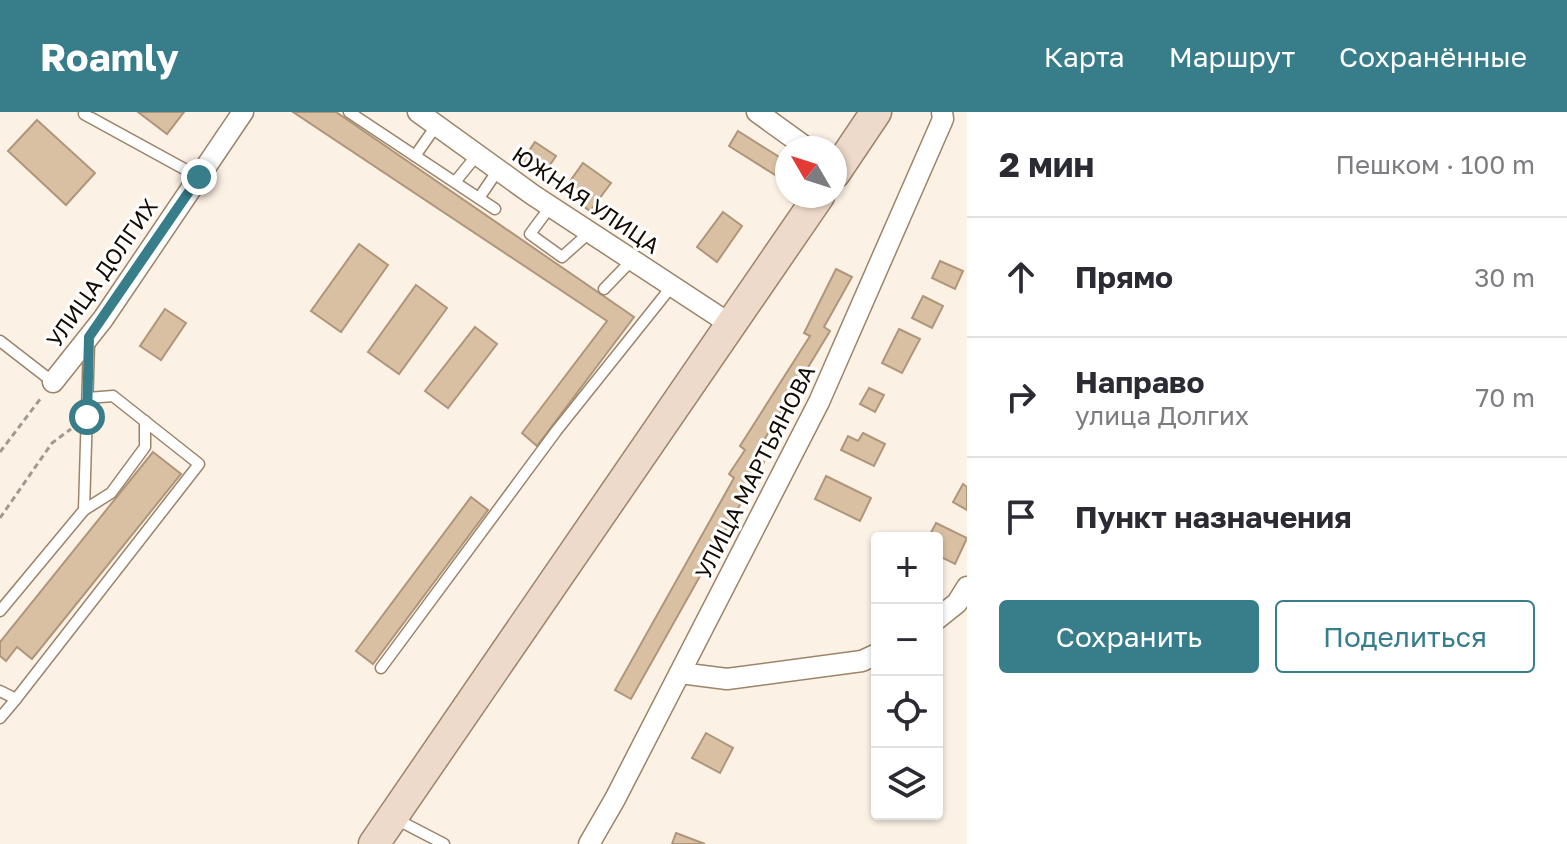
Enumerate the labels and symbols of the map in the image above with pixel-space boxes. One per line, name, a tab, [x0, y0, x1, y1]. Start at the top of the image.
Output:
north arrow	[775, 136, 847, 208]
street label: ЮЖНАЯ УЛИЦА	[508, 140, 665, 259]
route end	[181, 159, 217, 195]
street label: УЛИЦА ДОЛГИХ	[40, 193, 163, 352]
street label: УЛИЦА МАРТЬЯНОВА	[689, 360, 820, 583]
route start	[69, 399, 105, 435]

